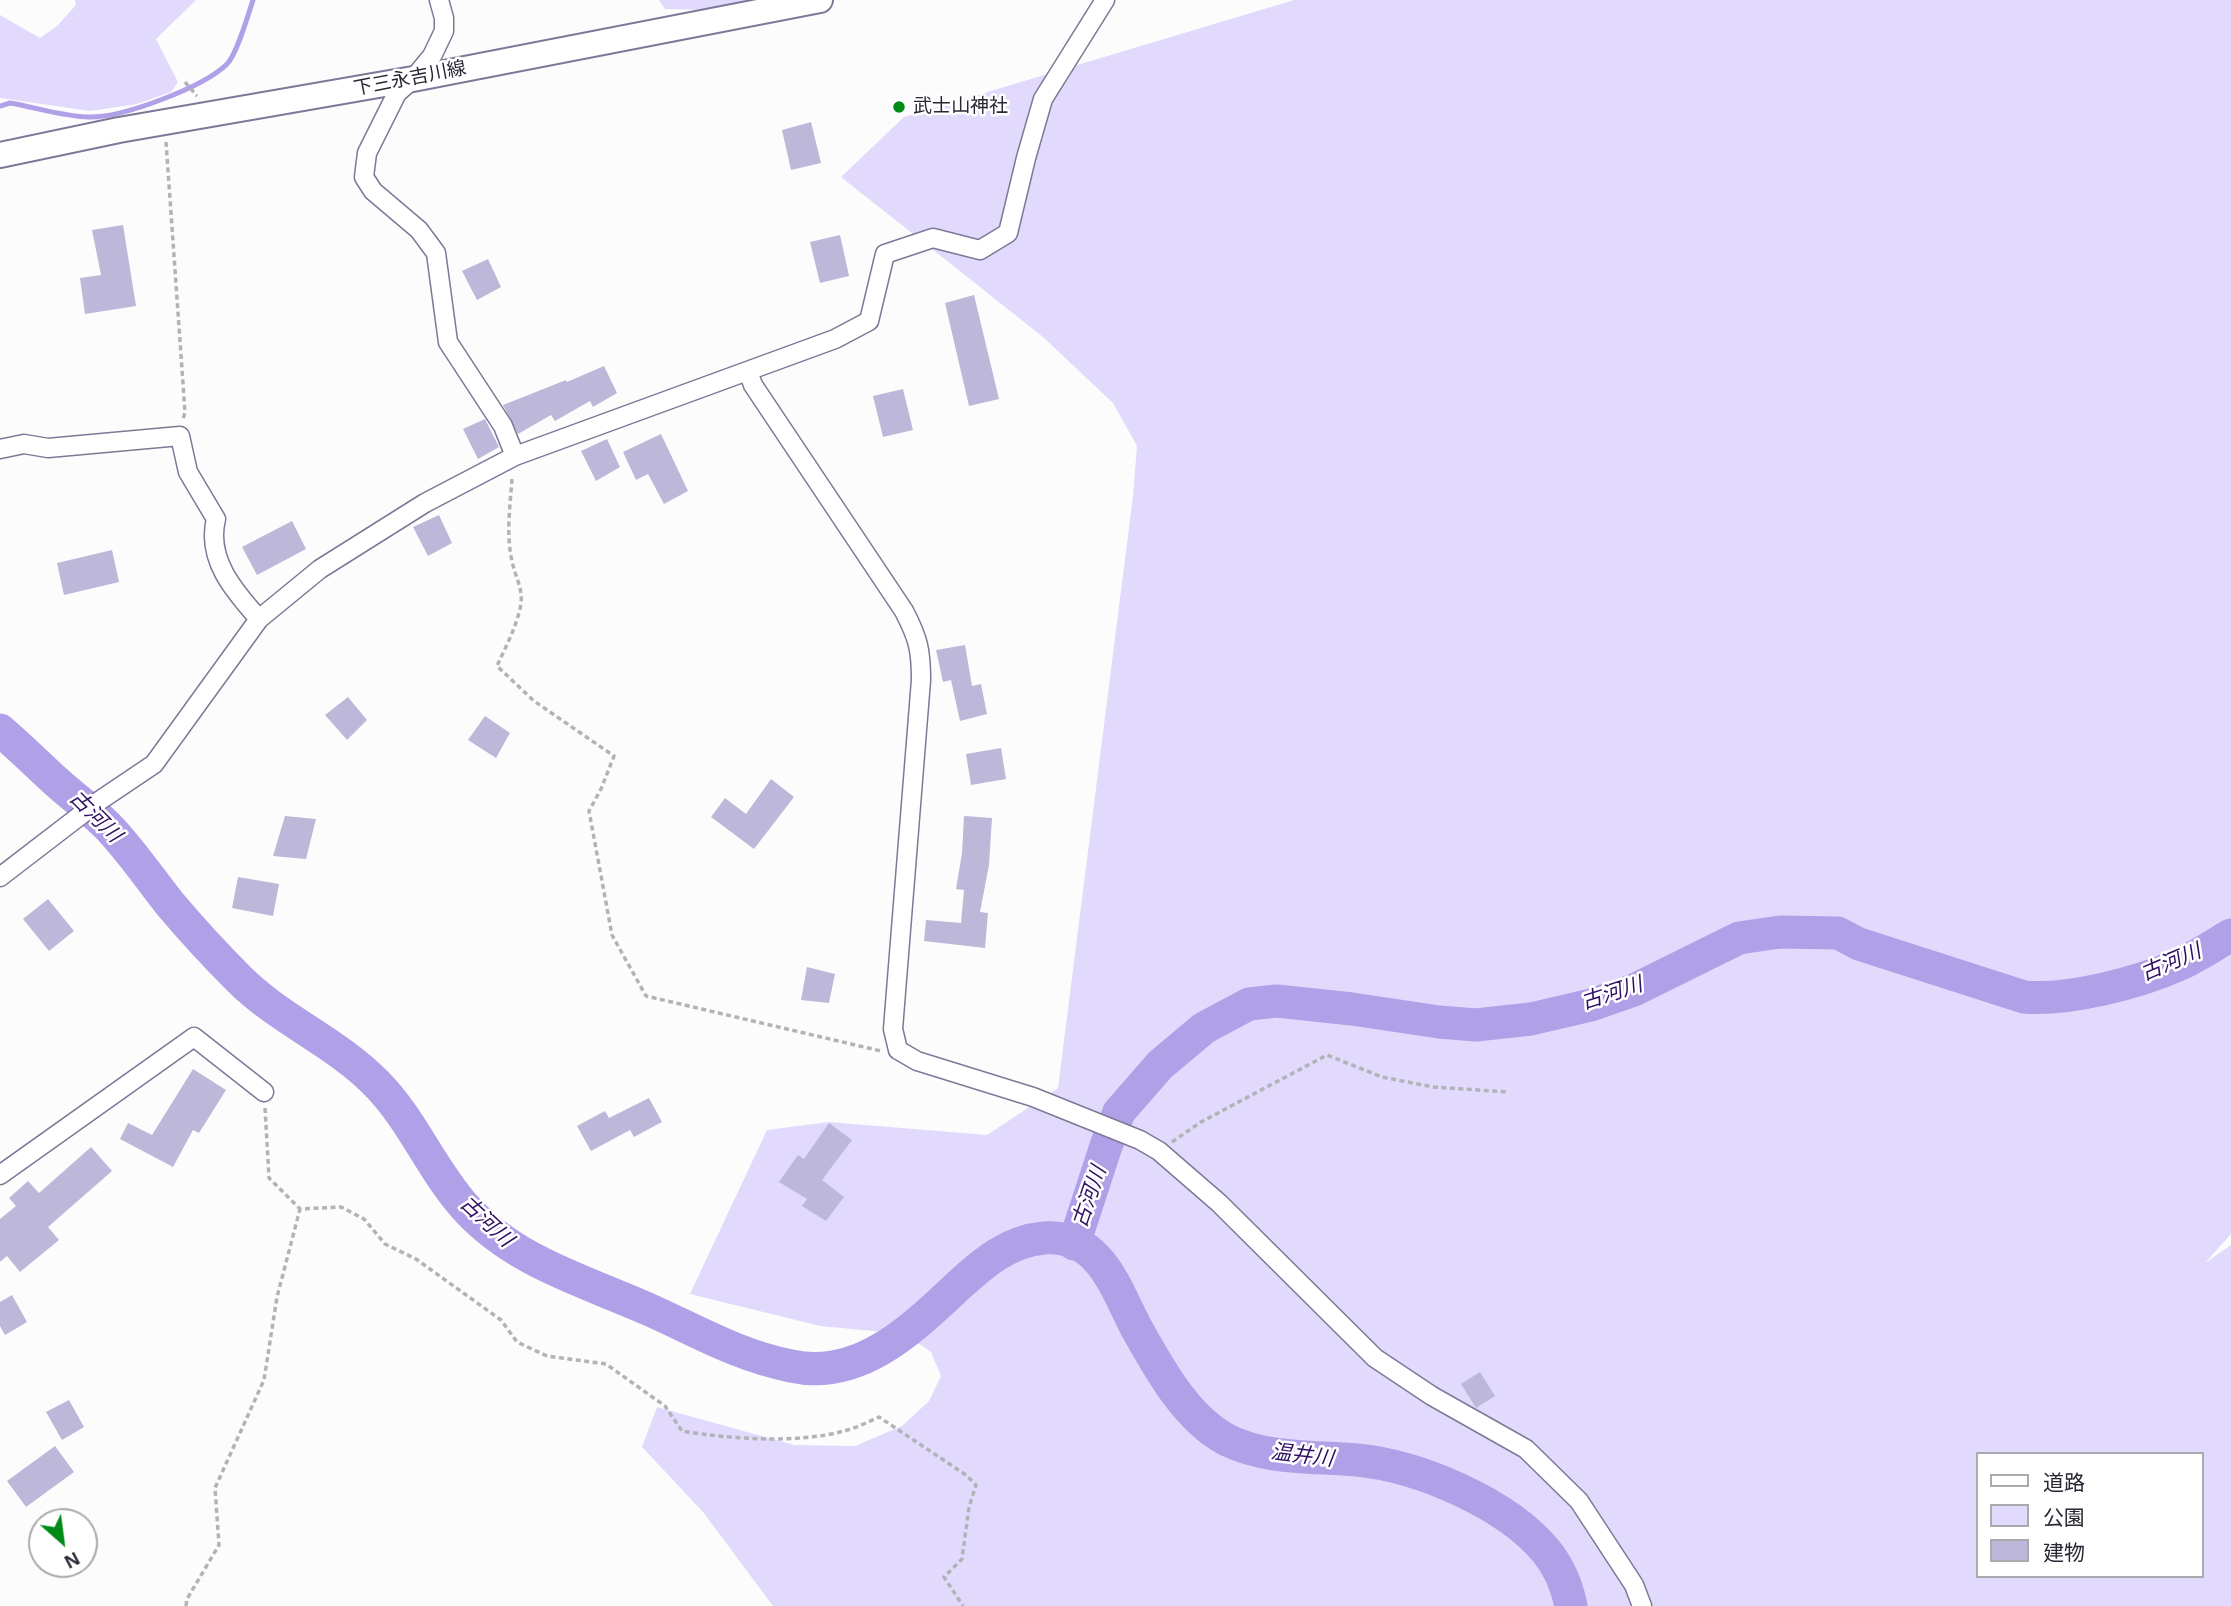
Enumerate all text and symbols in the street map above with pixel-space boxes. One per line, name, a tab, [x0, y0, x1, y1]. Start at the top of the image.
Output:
street label: 下三永吉川線	[352, 57, 468, 101]
place label: 武士山神社	[913, 96, 1008, 118]
marker: 武士山神社	[891, 99, 907, 115]
water label: 古河川	[64, 786, 126, 848]
water label: 古河川	[2137, 939, 2205, 987]
water label: 古河川	[1578, 972, 1646, 1016]
water label: 古河川	[1068, 1163, 1112, 1231]
water label: 古河川	[454, 1191, 518, 1253]
water label: 温井川	[1269, 1440, 1335, 1472]
legend	[1976, 1452, 2203, 1578]
text: 道路	[2043, 1471, 2085, 1494]
text: 公園	[2043, 1506, 2085, 1529]
north arrow	[28, 1508, 98, 1578]
text: 建物	[2043, 1541, 2085, 1564]
text: N	[61, 1548, 83, 1573]

